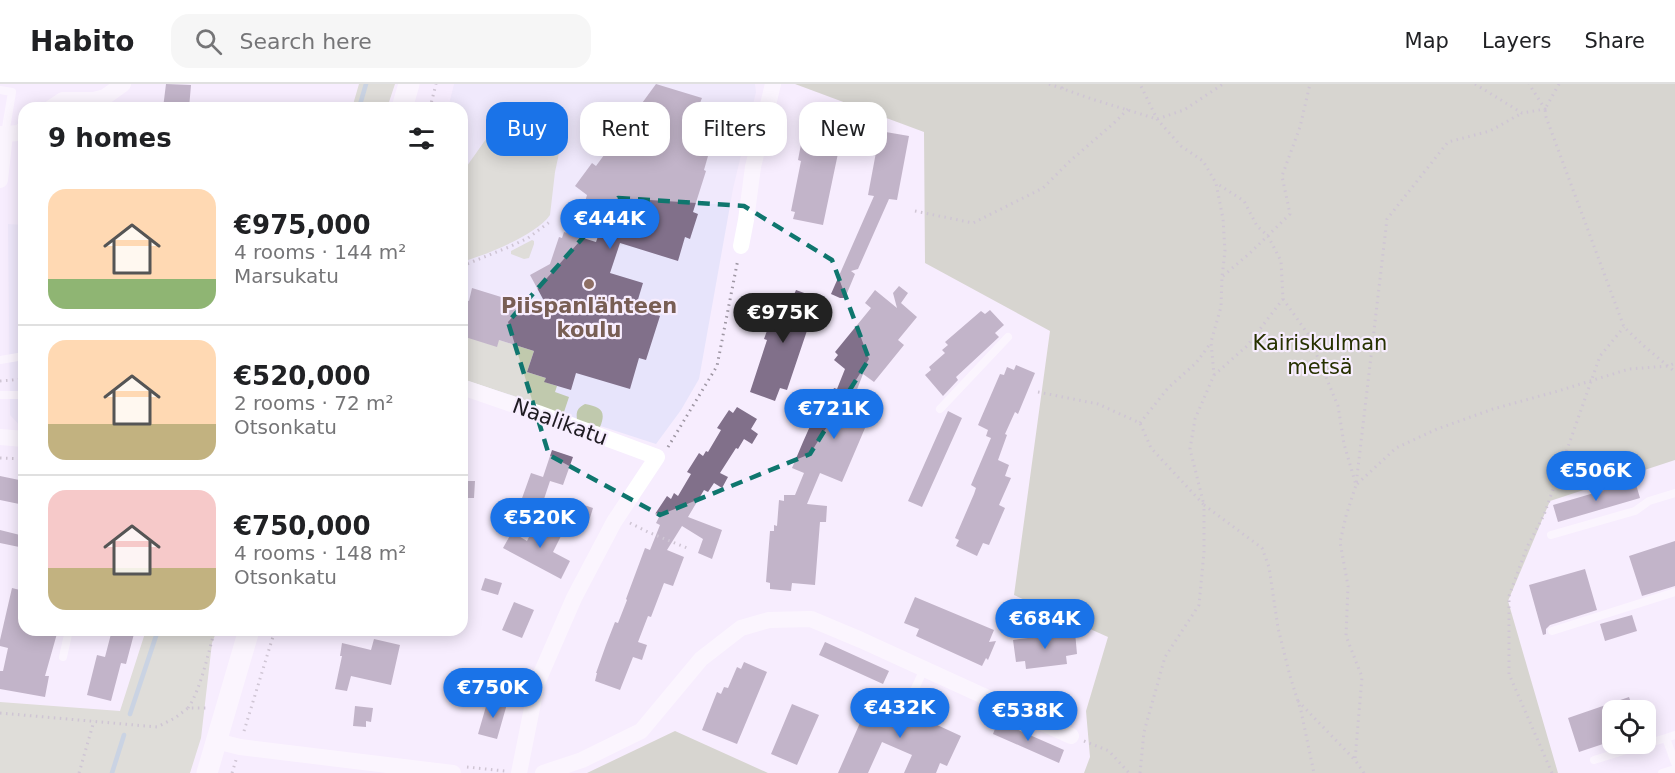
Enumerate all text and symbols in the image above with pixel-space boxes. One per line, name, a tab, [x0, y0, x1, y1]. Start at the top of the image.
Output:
search box	[171, 14, 591, 68]
text: Habito	[30, 25, 135, 58]
icon: search	[192, 25, 225, 58]
text: Search here	[240, 29, 372, 54]
text: Map	[1405, 29, 1449, 53]
text: Layers	[1482, 29, 1551, 53]
text: Share	[1584, 29, 1645, 53]
chip: Buy	[486, 102, 568, 156]
chip: Rent	[580, 102, 670, 156]
chip: Filters	[682, 102, 787, 156]
chip: New	[799, 102, 887, 156]
icon: filters	[405, 122, 438, 155]
text: 9 homes	[48, 123, 172, 153]
pin: €444K	[568, 199, 652, 250]
text: €444K	[574, 206, 646, 230]
text: €975,000	[234, 210, 371, 240]
icon: home	[96, 213, 168, 285]
text: 4 rooms · 144 m²	[234, 240, 406, 264]
text: Marsukatu	[234, 264, 339, 288]
marker: Piispanlähteen koulu	[582, 277, 596, 291]
pin: €975K	[741, 293, 825, 344]
place label: Piispanlähteen koulu	[501, 294, 677, 342]
text: €975K	[747, 300, 819, 324]
park label: Kairiskulman metsä	[1253, 331, 1387, 379]
text: €520,000	[234, 361, 371, 391]
icon: home	[96, 364, 168, 436]
pin: €721K	[792, 389, 876, 440]
text: 2 rooms · 72 m²	[234, 391, 394, 415]
street label: Naalikatu	[509, 394, 611, 450]
text: €721K	[798, 396, 870, 420]
text: Otsonkatu	[234, 415, 337, 439]
pin: €506K	[1554, 451, 1638, 502]
text: €506K	[1560, 458, 1632, 482]
pin: €520K	[498, 498, 582, 549]
text: €520K	[504, 505, 576, 529]
text: €750,000	[234, 511, 371, 541]
icon: home	[96, 514, 168, 586]
text: 4 rooms · 148 m²	[234, 541, 406, 565]
text: Otsonkatu	[234, 565, 337, 589]
pin: €684K	[1003, 599, 1087, 650]
text: €684K	[1009, 606, 1081, 630]
pin: €750K	[451, 668, 535, 719]
text: €750K	[457, 675, 529, 699]
pin: €432K	[858, 688, 942, 739]
pin: €538K	[986, 691, 1070, 742]
text: €432K	[864, 695, 936, 719]
text: €538K	[992, 698, 1064, 722]
map controls	[1602, 700, 1656, 754]
button: locate	[1602, 700, 1656, 754]

